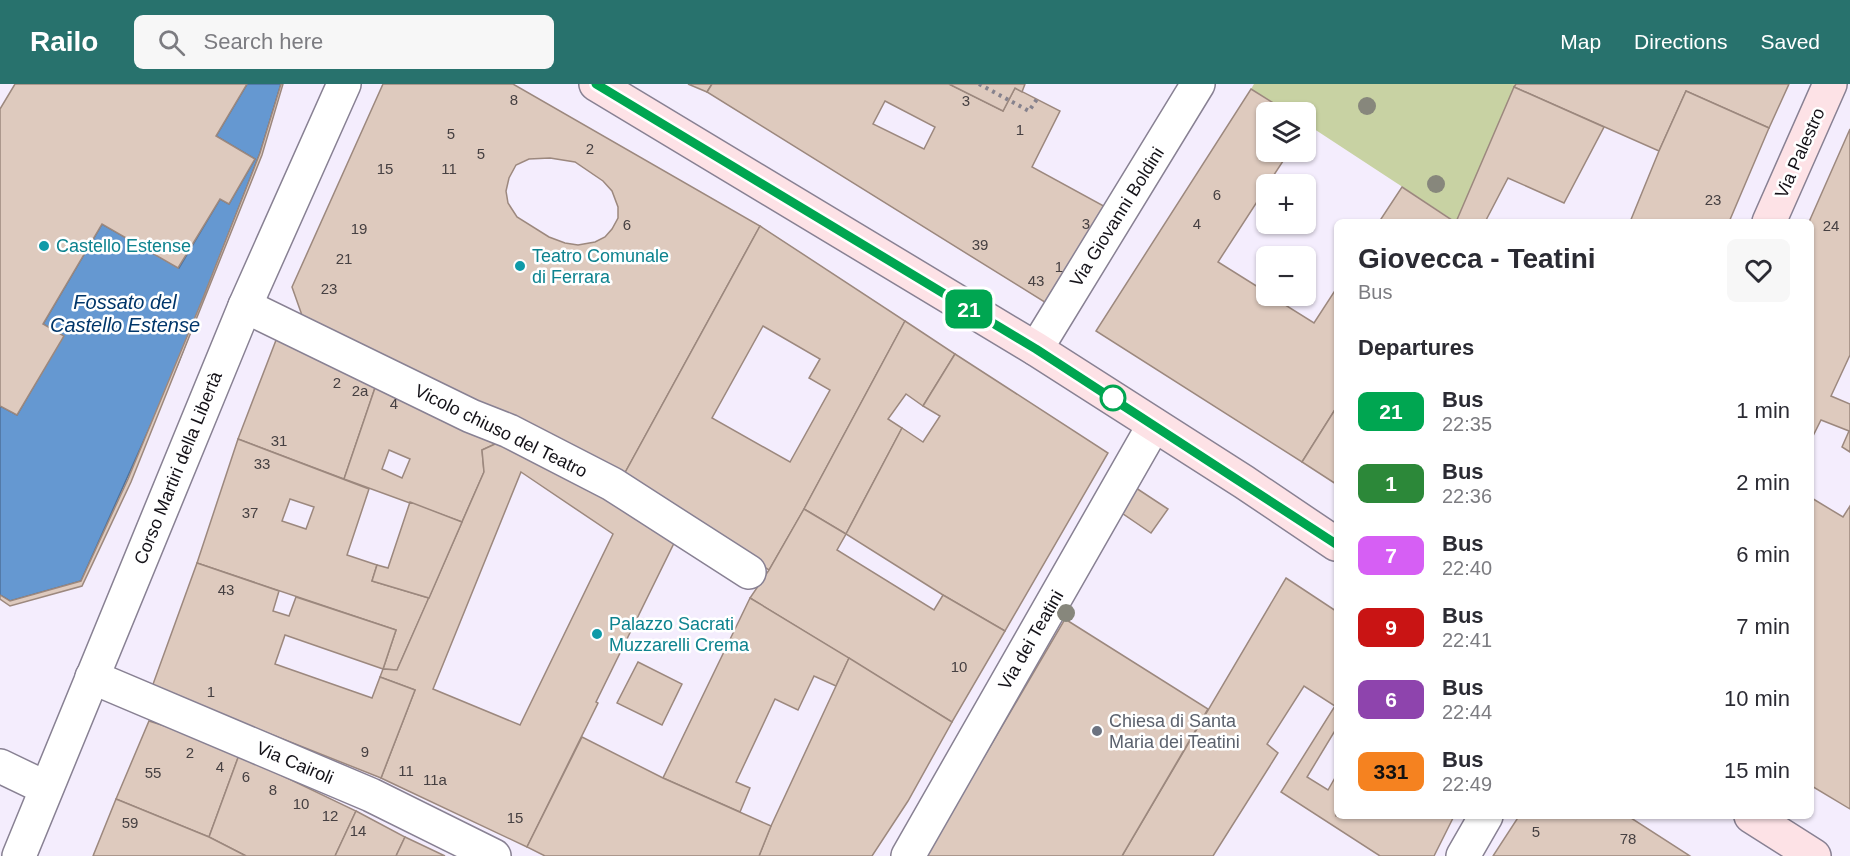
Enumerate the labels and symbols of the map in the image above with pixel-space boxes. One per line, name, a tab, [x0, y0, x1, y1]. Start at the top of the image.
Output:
house number: 8	[510, 91, 518, 108]
house number: 3	[962, 92, 970, 109]
street label: Via Palestro	[1771, 105, 1829, 201]
house number: 1	[1016, 121, 1024, 138]
house number: 5	[447, 125, 455, 142]
house number: 2	[586, 140, 594, 157]
street label: Via Giovanni Boldini	[1066, 144, 1168, 290]
house number: 5	[477, 145, 485, 162]
house number: 15	[377, 160, 393, 177]
house number: 11	[441, 160, 457, 177]
house number: 6	[1213, 186, 1221, 203]
house number: 23	[1705, 191, 1721, 208]
house number: 3	[1082, 215, 1090, 232]
house number: 4	[1193, 215, 1201, 232]
house number: 6	[623, 216, 631, 233]
house number: 24	[1823, 217, 1839, 234]
house number: 19	[351, 220, 367, 237]
place label: Castello Estense	[56, 236, 191, 256]
house number: 39	[972, 236, 988, 253]
marker: Castello Estense	[37, 239, 51, 253]
place label: Teatro Comunale di Ferrara	[532, 246, 669, 287]
house number: 21	[336, 250, 352, 267]
house number: 1	[1055, 258, 1063, 275]
marker: Teatro Comunale di Ferrara	[513, 259, 527, 273]
house number: 43	[1028, 272, 1044, 289]
house number: 23	[321, 280, 337, 297]
line badge: 21	[942, 290, 996, 328]
water label: Fossato del Castello Estense	[50, 291, 200, 336]
street label: Corso Martiri della Libertà	[130, 368, 226, 567]
house number: 2	[333, 374, 341, 391]
street label: Vicolo chiuso del Teatro	[411, 380, 591, 482]
house number: 2a	[352, 382, 369, 399]
unlabelled marker	[1100, 385, 1126, 411]
house number: 4	[390, 395, 398, 412]
house number: 31	[271, 432, 287, 449]
house number: 33	[254, 455, 270, 472]
house number: 37	[242, 504, 258, 521]
house number: 43	[218, 581, 234, 598]
street label: Via dei Teatini	[994, 587, 1068, 693]
place label: Palazzo Sacrati Muzzarelli Crema	[609, 614, 750, 655]
marker: Palazzo Sacrati Muzzarelli Crema	[590, 627, 604, 641]
house number: 10	[951, 658, 967, 675]
house number: 1	[207, 683, 215, 700]
place label: Chiesa di Santa Maria dei Teatini	[1109, 711, 1240, 752]
marker: Chiesa di Santa Maria dei Teatini	[1090, 724, 1104, 738]
street label: Via Cairoli	[253, 738, 337, 788]
house number: 9	[361, 743, 369, 760]
house number: 2	[186, 744, 194, 761]
house number: 4	[216, 758, 224, 775]
house number: 11	[398, 762, 414, 779]
house number: 55	[145, 764, 161, 781]
house number: 6	[242, 768, 250, 785]
house number: 11a	[423, 771, 448, 788]
house number: 8	[269, 781, 277, 798]
house number: 10	[293, 795, 309, 812]
house number: 12	[322, 807, 338, 824]
house number: 15	[507, 809, 523, 826]
house number: 59	[122, 814, 138, 831]
house number: 14	[350, 822, 366, 839]
house number: 5	[1532, 823, 1540, 840]
house number: 78	[1620, 830, 1636, 847]

